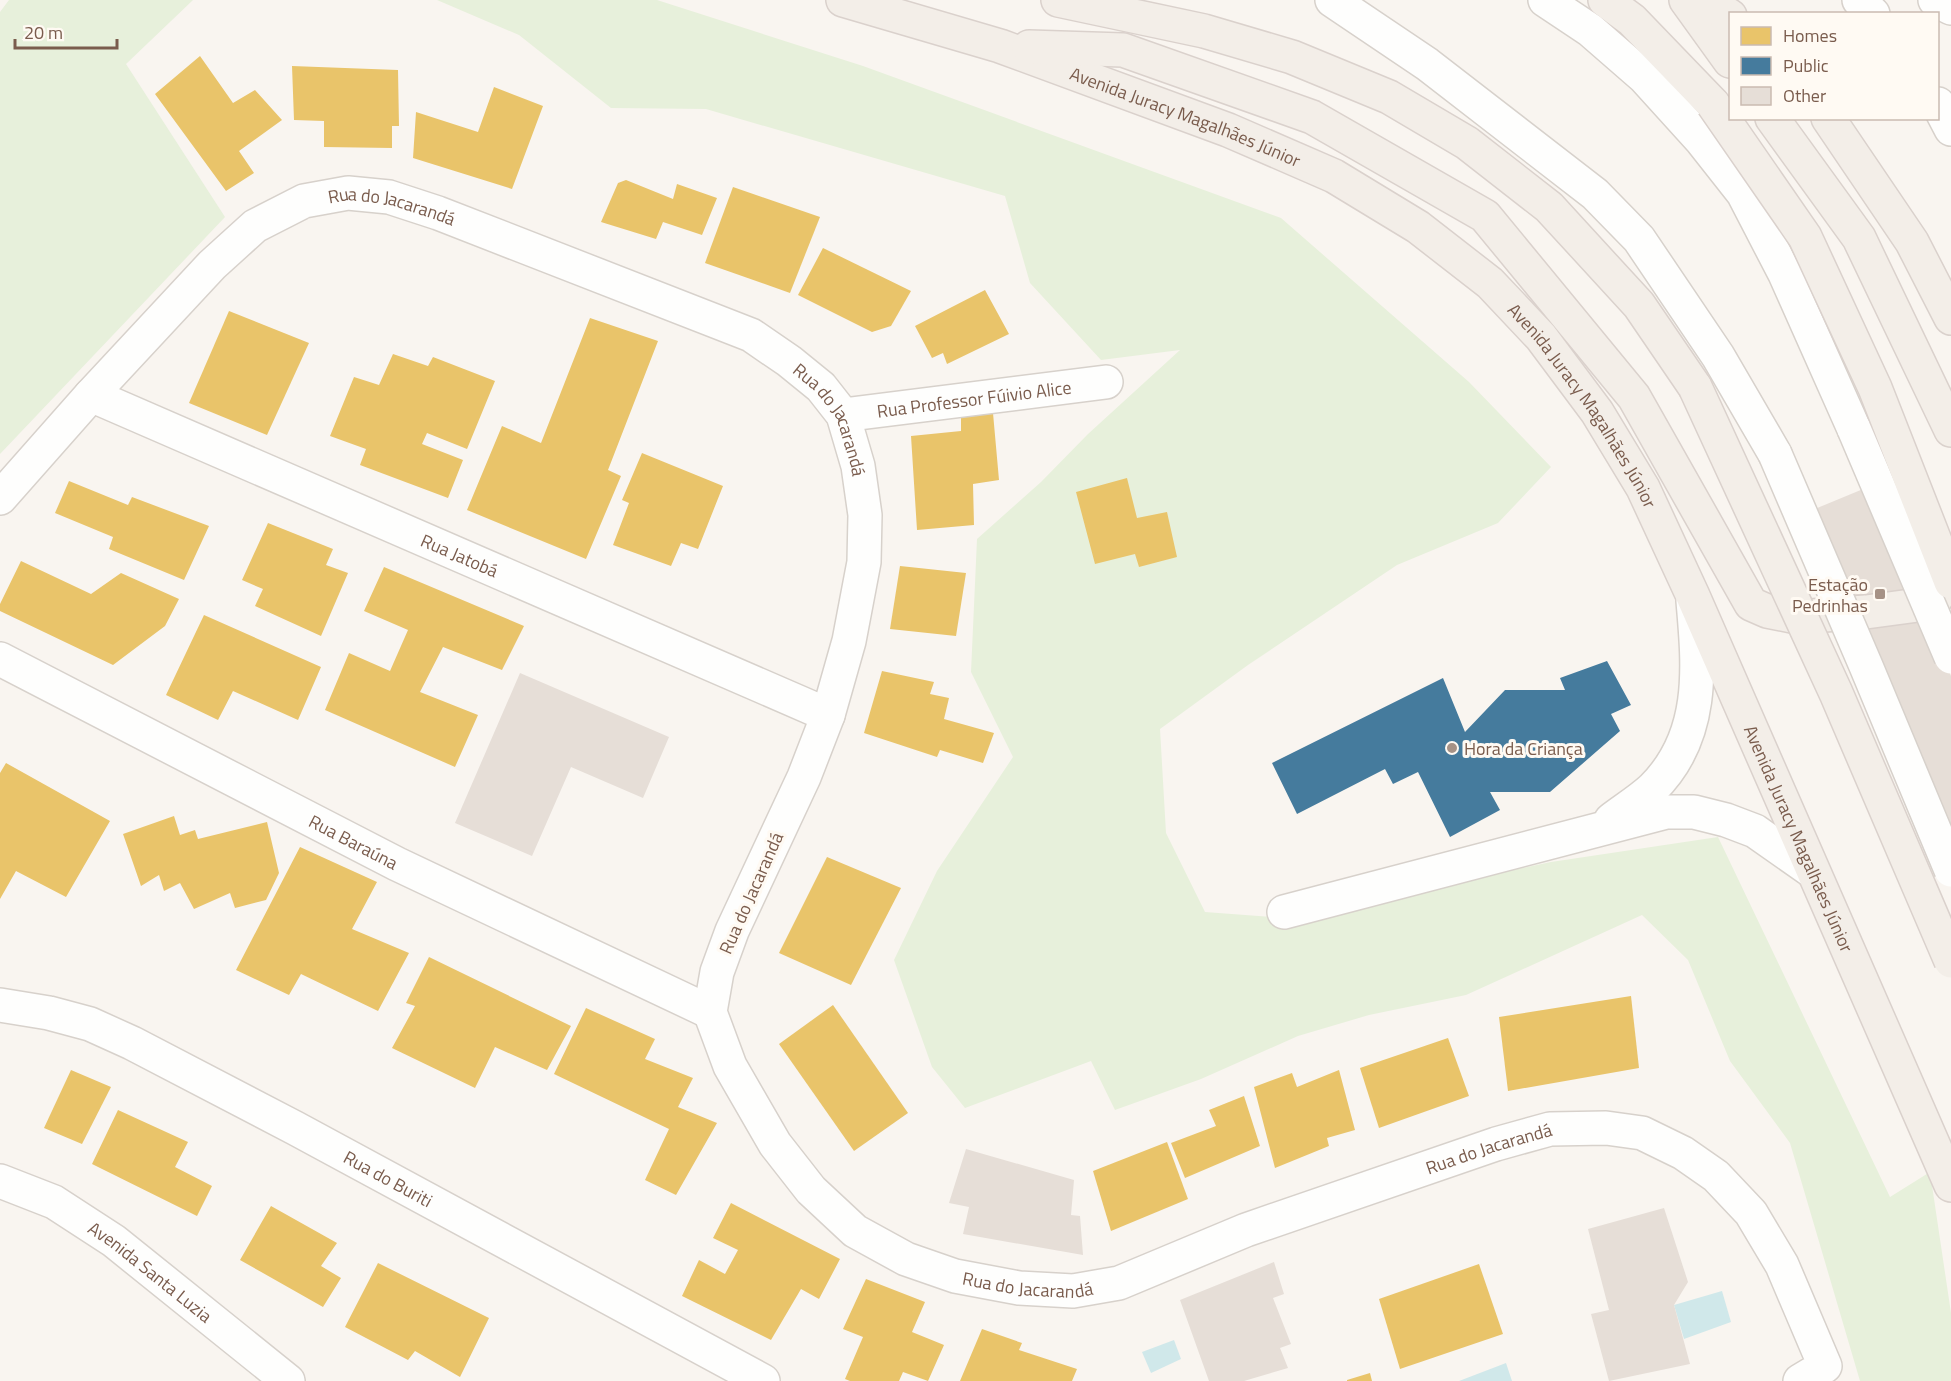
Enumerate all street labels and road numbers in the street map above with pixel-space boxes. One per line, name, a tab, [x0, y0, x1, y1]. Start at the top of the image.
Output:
street label: Avenida Juracy Magalhães Júnior	[1066, 59, 1305, 174]
street label: Rua do Jacarandá	[325, 180, 460, 232]
street label: Avenida Juracy Magalhães Júnior	[1502, 297, 1664, 512]
street label: Rua do Jacarandá	[787, 356, 873, 478]
street label: Rua Professor Fúivio Alice	[875, 373, 1073, 424]
street label: Rua Jatobá	[417, 526, 503, 584]
street label: Avenida Juracy Magalhães Júnior	[1738, 721, 1861, 956]
street label: Rua Baraúna	[304, 807, 403, 876]
street label: Rua do Jacarandá	[712, 828, 790, 958]
street label: Rua do Jacarandá	[1422, 1116, 1555, 1181]
street label: Rua do Buriti	[339, 1143, 438, 1214]
street label: Avenida Santa Luzia	[83, 1214, 218, 1329]
street label: Rua do Jacarandá	[960, 1264, 1095, 1305]

